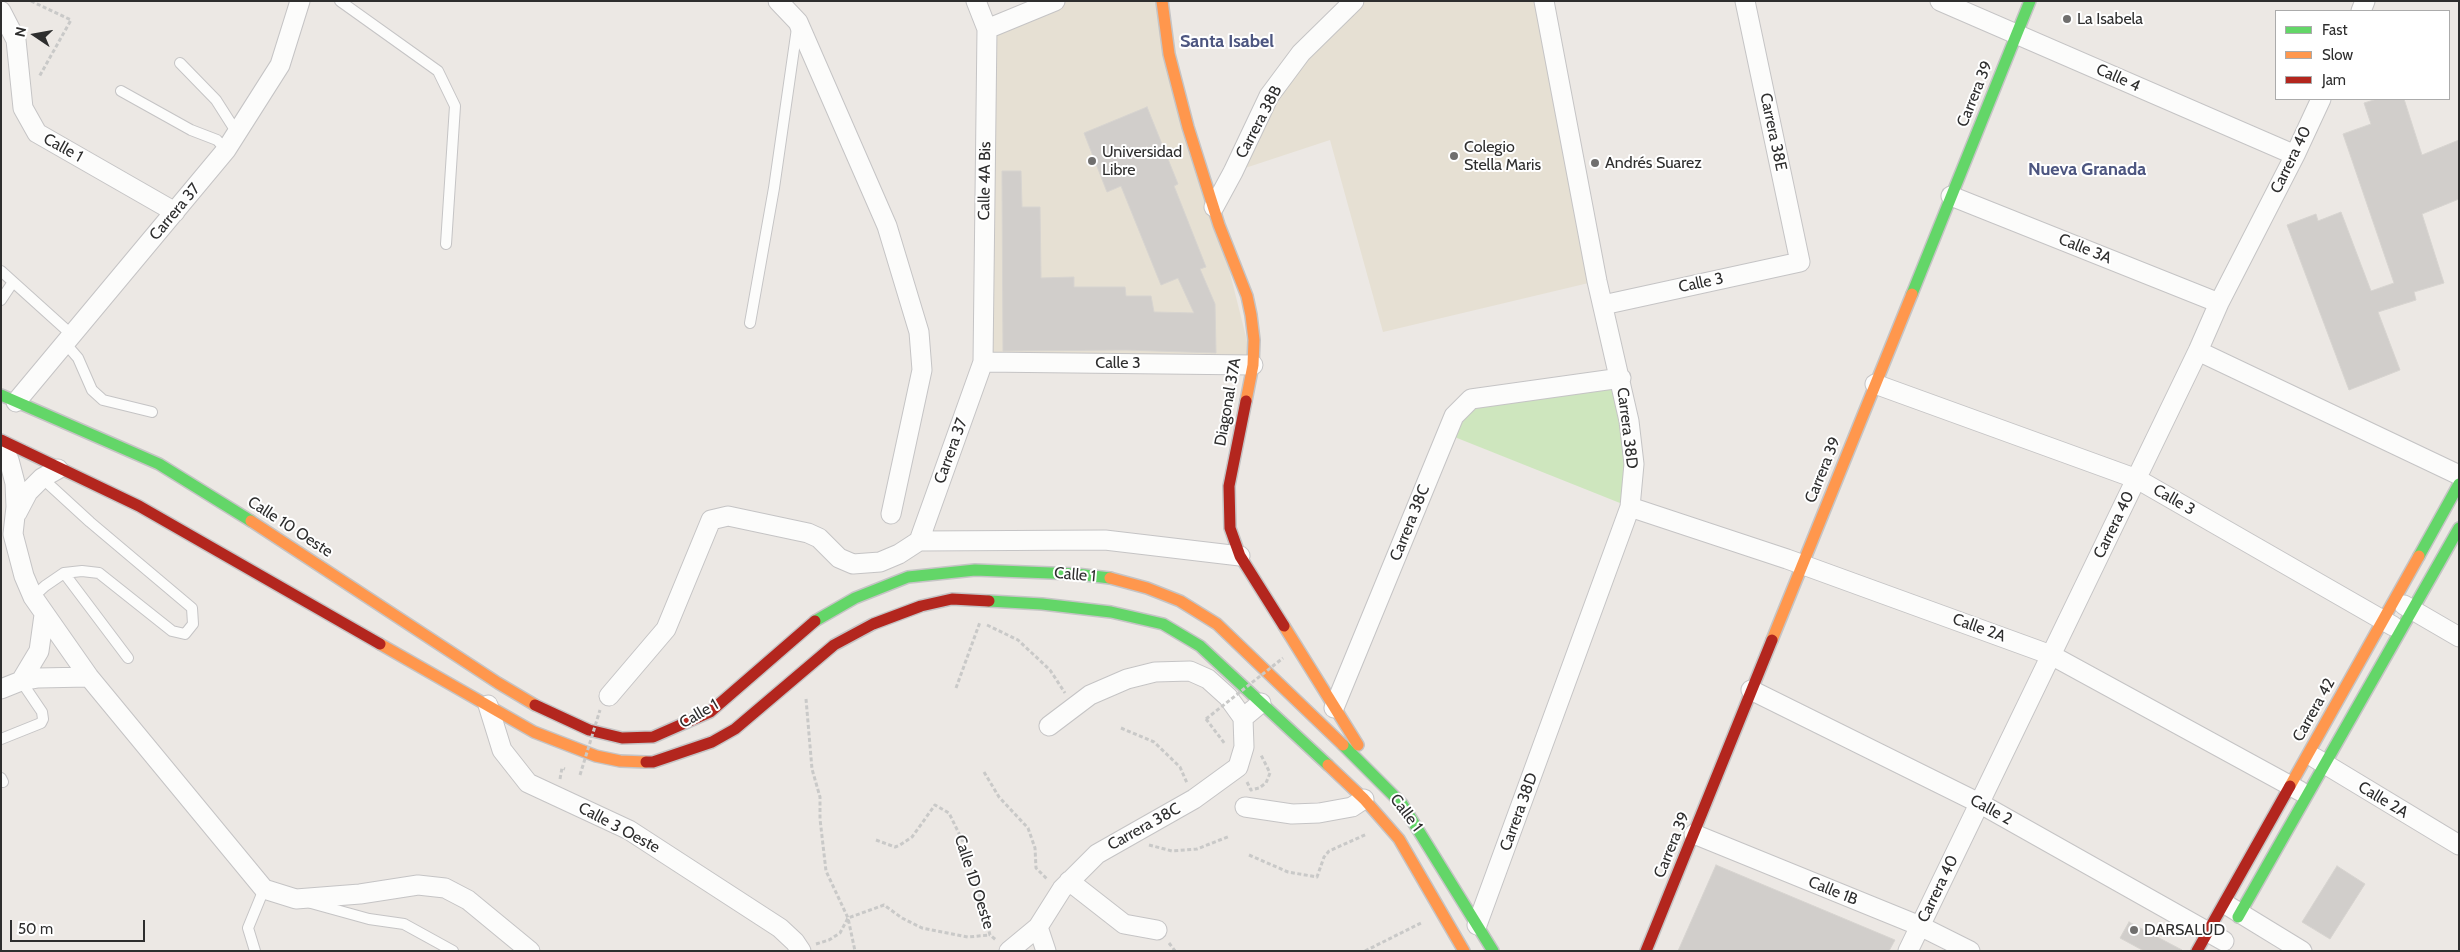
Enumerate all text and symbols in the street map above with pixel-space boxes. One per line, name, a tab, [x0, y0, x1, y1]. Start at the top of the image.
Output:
place label: La Isabela	[2077, 9, 2143, 29]
north arrow	[10, 10, 60, 60]
legend	[2275, 10, 2450, 100]
marker: La Isabela	[2061, 13, 2073, 25]
text: Fast	[2322, 21, 2347, 39]
text: N	[10, 25, 30, 39]
district label: Santa Isabel	[1180, 31, 1274, 53]
text: Slow	[2322, 46, 2353, 64]
street label: Carrera 39	[1953, 58, 1997, 130]
street label: Calle 4	[2093, 60, 2143, 96]
text: Jam	[2322, 71, 2346, 89]
street label: Carrera 38B	[1232, 82, 1286, 162]
street label: Carrera 38E	[1755, 91, 1791, 173]
street label: Carrera 40	[2267, 123, 2315, 197]
street label: Calle 1	[40, 129, 86, 167]
place label: Colegio Stella Maris	[1464, 137, 1541, 175]
street label: Calle 4A Bis	[975, 141, 995, 221]
place label: Universidad Libre	[1102, 142, 1182, 180]
marker: Colegio Stella Maris	[1448, 150, 1460, 162]
place label: Andrés Suarez	[1605, 153, 1702, 173]
marker: Universidad Libre	[1086, 155, 1098, 167]
marker: Andrés Suarez	[1589, 157, 1601, 169]
district label: Nueva Granada	[2028, 159, 2146, 181]
street label: Carrera 37	[146, 180, 204, 244]
street label: Calle 3A	[2056, 230, 2114, 268]
street label: Calle 3	[1677, 269, 1725, 297]
street label: Calle 3	[1095, 353, 1141, 373]
street label: Diagonal 37A	[1211, 356, 1245, 448]
street label: Carrera 38D	[1612, 386, 1642, 470]
street label: Carrera 37	[930, 416, 972, 486]
street label: Carrera 39	[1801, 434, 1845, 506]
street label: Calle 3	[2150, 480, 2198, 520]
street label: Carrera 38C	[1386, 482, 1434, 564]
street label: Carrera 40	[2090, 488, 2138, 562]
street label: Calle 10 Oeste	[244, 492, 336, 562]
street label: Calle 1	[1053, 564, 1097, 586]
street label: Calle 2A	[1950, 610, 2008, 646]
street label: Carrera 42	[2289, 675, 2339, 745]
street label: Calle 1	[676, 695, 722, 733]
street label: Carrera 38D	[1496, 770, 1542, 854]
street label: Calle 2A	[2354, 778, 2412, 822]
street label: Calle 1	[1386, 790, 1426, 836]
street label: Calle 2	[1967, 791, 2015, 829]
street label: Calle 3 Oeste	[575, 798, 663, 858]
street label: Carrera 38C	[1104, 799, 1184, 855]
street label: Carrera 39	[1650, 809, 1694, 881]
street label: Calle 1D Oeste	[950, 833, 998, 931]
street label: Carrera 40	[1914, 852, 1962, 926]
street label: Calle 1B	[1805, 872, 1861, 910]
scale bar	[12, 910, 148, 942]
text: 50 m	[18, 920, 53, 938]
place label: DARSALUD	[2144, 920, 2225, 940]
marker: DARSALUD	[2128, 924, 2140, 936]

